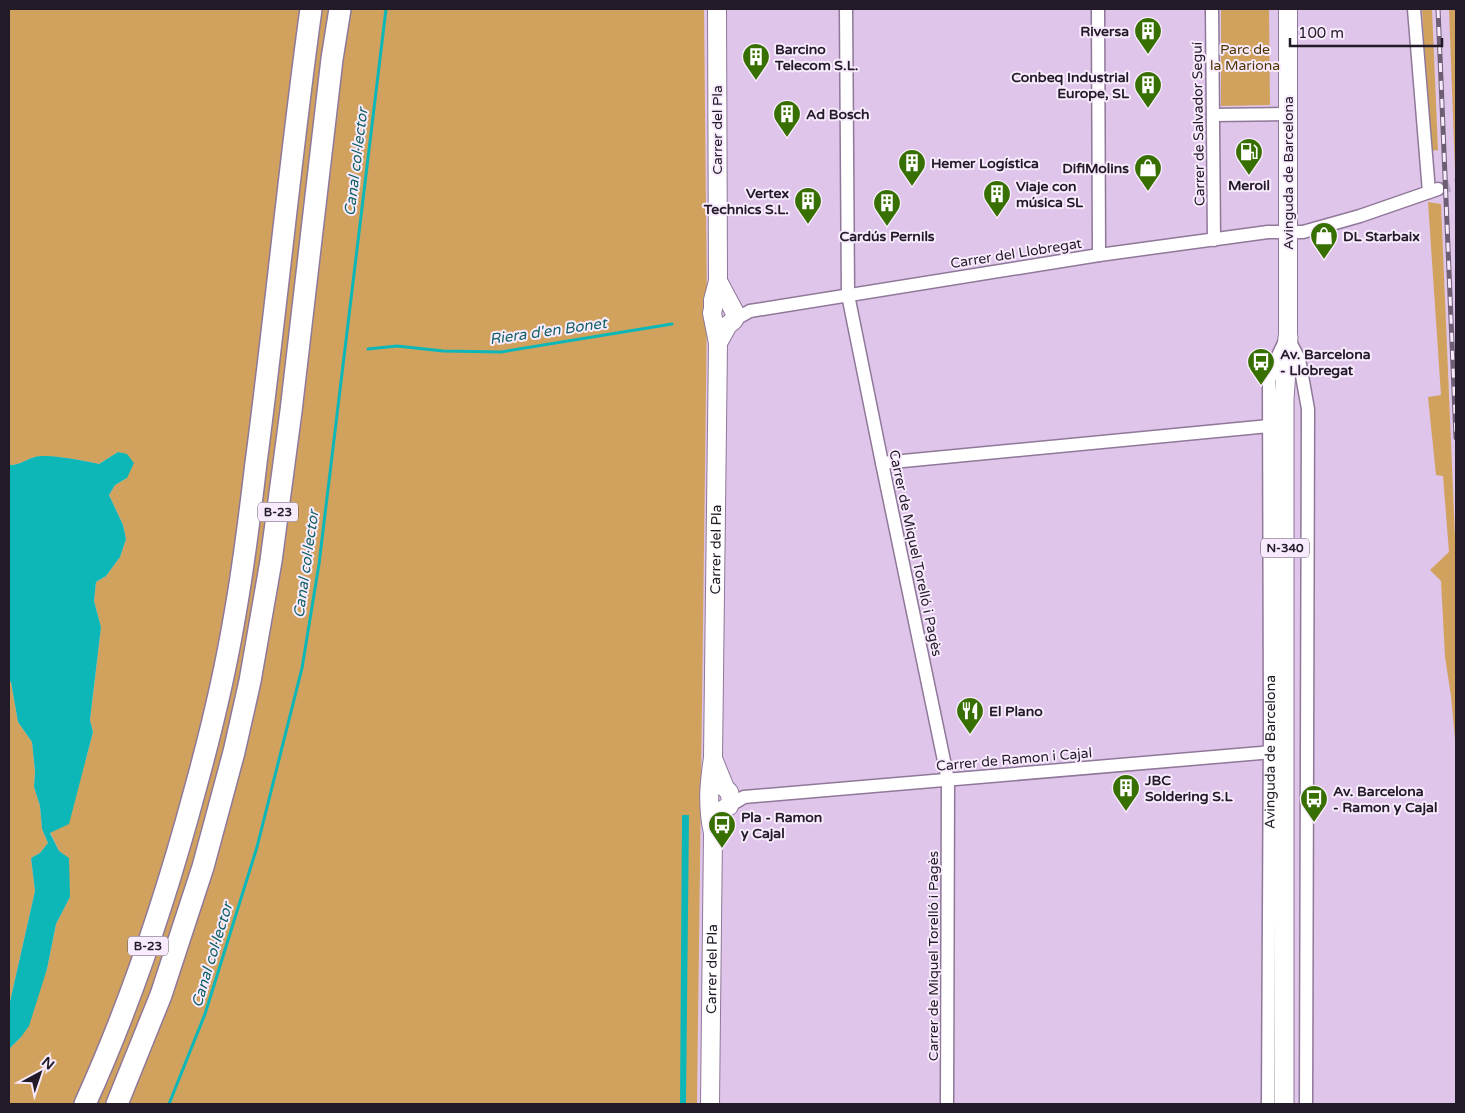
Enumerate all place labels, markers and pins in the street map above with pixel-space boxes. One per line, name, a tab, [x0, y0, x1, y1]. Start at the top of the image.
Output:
building icon: Riversa	[1133, 16, 1163, 55]
place label: Riversa	[1080, 23, 1129, 40]
place label: Barcino Telecom S.L.	[774, 41, 858, 74]
building icon: Barcino Telecom S.L.	[741, 42, 771, 81]
place label: Conbeq Industrial Europe, SL	[1011, 69, 1130, 102]
building icon: Conbeq Industrial Europe, SL	[1133, 70, 1163, 109]
building icon: Ad Bosch	[772, 99, 802, 138]
place label: Ad Bosch	[806, 106, 870, 123]
fuel station icon: Meroil	[1234, 137, 1264, 176]
building icon: Hemer Logística	[897, 148, 927, 187]
shop icon: DifiMolins	[1133, 153, 1163, 192]
place label: Hemer Logística	[931, 155, 1039, 172]
place label: DifiMolins	[1062, 160, 1129, 177]
place label: Meroil	[1228, 177, 1270, 194]
place label: Viaje con música SL	[1016, 178, 1084, 211]
building icon: Viaje con música SL	[982, 179, 1012, 218]
place label: Vertex Technics S.L.	[703, 185, 789, 218]
building icon: Vertex Technics S.L.	[793, 186, 823, 225]
building icon: Cardús Pernils	[872, 188, 902, 227]
shop icon: DL Starbaix	[1309, 221, 1339, 260]
place label: Cardús Pernils	[839, 228, 935, 245]
place label: DL Starbaix	[1343, 228, 1420, 245]
place label: Av. Barcelona - Llobregat	[1280, 346, 1371, 379]
bus stop icon: Av. Barcelona - Llobregat	[1246, 347, 1276, 386]
restaurant icon: El Plano	[955, 696, 985, 735]
place label: El Plano	[989, 703, 1043, 720]
place label: JBC Soldering S.L	[1144, 772, 1233, 805]
building icon: JBC Soldering S.L	[1111, 773, 1141, 812]
place label: Av. Barcelona - Ramon y Cajal	[1333, 783, 1437, 816]
bus stop icon: Av. Barcelona - Ramon y Cajal	[1299, 784, 1329, 823]
place label: Pla - Ramon y Cajal	[741, 809, 822, 842]
bus stop icon: Pla - Ramon y Cajal	[707, 810, 737, 849]

